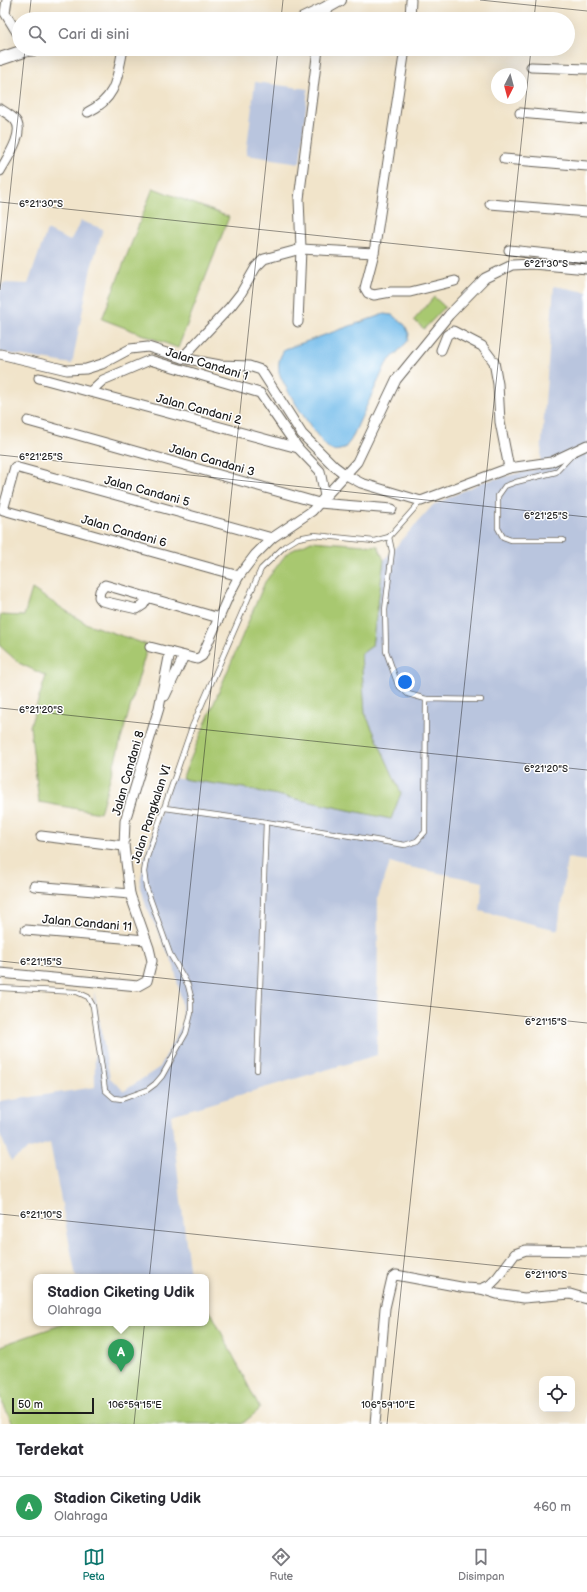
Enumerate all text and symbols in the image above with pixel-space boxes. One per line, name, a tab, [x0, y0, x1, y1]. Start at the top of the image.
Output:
search box	[12, 12, 575, 56]
icon: search	[26, 23, 48, 45]
text: Cari di sini	[58, 25, 129, 44]
north arrow	[491, 68, 527, 104]
text: 6°21'30"S	[19, 198, 63, 210]
text: 6°21'30"S	[524, 258, 568, 270]
street label: Jalan Candani 1	[164, 345, 250, 384]
street label: Jalan Candani 2	[154, 391, 243, 428]
street label: Jalan Candani 3	[167, 441, 256, 480]
text: 6°21'25"S	[19, 451, 63, 463]
street label: Jalan Candani 5	[103, 473, 191, 510]
text: 6°21'25"S	[524, 510, 568, 522]
street label: Jalan Candani 6	[79, 512, 168, 551]
your location	[395, 672, 415, 692]
text: 6°21'20"S	[19, 704, 63, 716]
street label: Jalan Candani 8	[109, 729, 148, 817]
street label: Jalan Pangkalan VI	[129, 763, 175, 865]
text: 6°21'20"S	[524, 763, 568, 775]
street label: Jalan Candani 11	[41, 912, 132, 935]
text: 6°21'15"S	[20, 956, 62, 968]
text: 6°21'15"S	[525, 1016, 567, 1028]
text: 6°21'10"S	[20, 1209, 62, 1221]
text: 6°21'10"S	[525, 1269, 567, 1281]
popup	[33, 1274, 209, 1326]
text: Stadion Ciketing Udik	[48, 1283, 194, 1302]
text: Olahraga	[48, 1302, 102, 1318]
pin: A	[108, 1339, 134, 1372]
map controls	[539, 1376, 575, 1412]
button: locate	[539, 1376, 575, 1412]
scale bar	[12, 1396, 94, 1415]
text: 50 m	[18, 1398, 43, 1411]
text: 106°59'15"E	[108, 1399, 162, 1411]
text: 106°59'10"E	[361, 1399, 415, 1411]
text: Terdekat	[16, 1440, 84, 1460]
text: Stadion Ciketing Udik	[54, 1489, 201, 1508]
text: A	[25, 1499, 33, 1515]
text: 460 m	[533, 1499, 571, 1515]
text: Olahraga	[54, 1508, 108, 1524]
tab: Peta	[82, 1546, 105, 1583]
tab: Rute	[270, 1546, 293, 1583]
tab: Disimpan	[458, 1546, 505, 1583]

